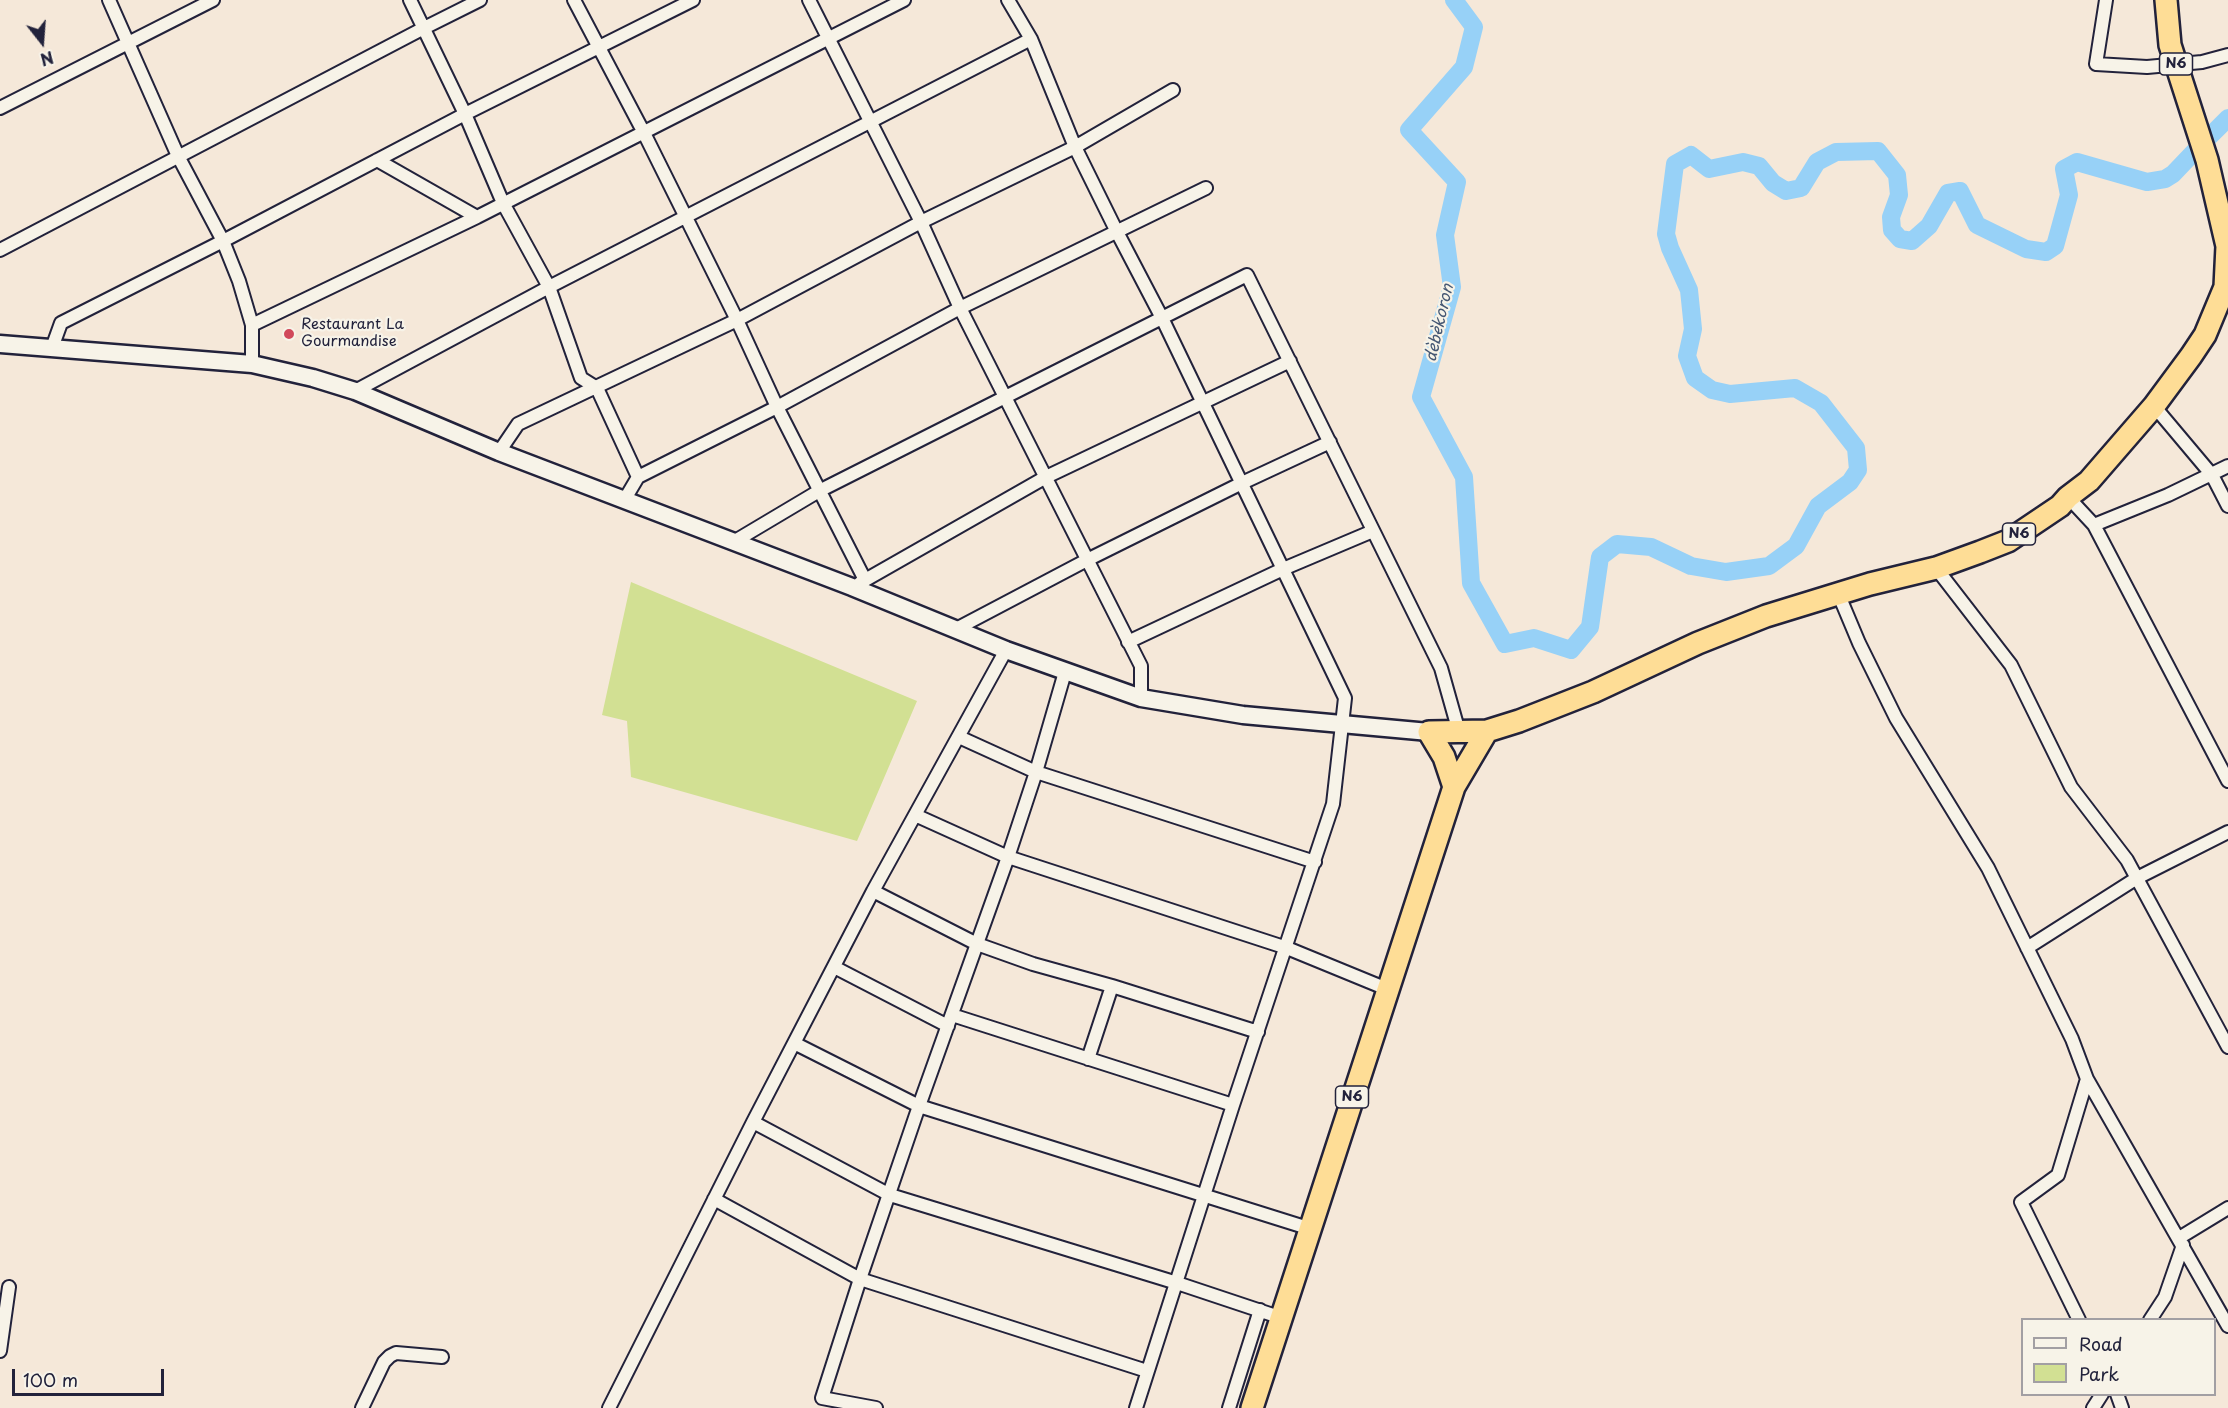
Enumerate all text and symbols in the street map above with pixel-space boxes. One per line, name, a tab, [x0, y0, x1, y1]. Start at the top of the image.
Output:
north arrow	[12, 12, 72, 72]
text: N	[38, 46, 57, 73]
road number: N6	[2160, 53, 2192, 75]
water label: dèbèkoron	[1422, 282, 1458, 364]
place label: Restaurant La Gourmandise	[301, 316, 404, 351]
marker: Restaurant La Gourmandise	[282, 327, 296, 341]
road number: N6	[2002, 523, 2036, 545]
road number: N6	[1336, 1086, 1368, 1108]
legend	[2021, 1318, 2216, 1396]
text: Road	[2079, 1330, 2123, 1357]
scale bar	[15, 1357, 166, 1395]
text: Park	[2079, 1360, 2119, 1387]
text: 100 m	[23, 1366, 78, 1393]

